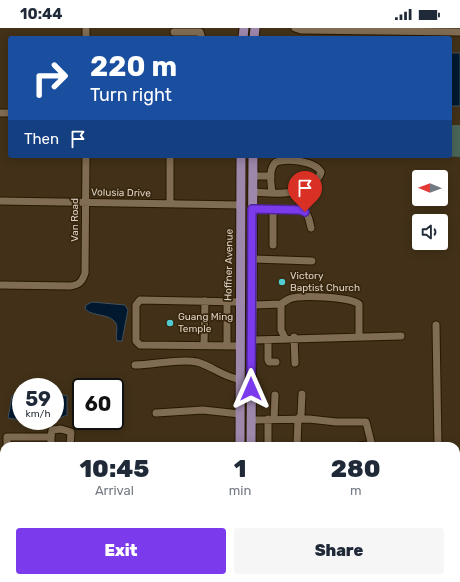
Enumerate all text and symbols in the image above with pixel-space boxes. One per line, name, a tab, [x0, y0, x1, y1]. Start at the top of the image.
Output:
text: 10:44	[20, 5, 63, 23]
text: 220 m	[90, 50, 177, 83]
icon: right	[24, 52, 76, 104]
text: Turn right	[90, 84, 172, 106]
icon: arrive	[67, 128, 89, 150]
text: Then	[24, 130, 59, 148]
north arrow	[412, 170, 448, 206]
map controls	[412, 170, 448, 250]
pin	[288, 171, 322, 212]
icon: arrive	[294, 177, 316, 199]
street label: Volusia Drive	[91, 186, 151, 200]
street label: Van Road	[69, 198, 81, 242]
button: sound	[412, 214, 448, 250]
street label: Hoffner Avenue	[222, 228, 236, 301]
place label: Victory Baptist Church	[290, 270, 360, 294]
marker: Victory Baptist Church	[277, 277, 287, 287]
place label: Guang Ming Temple	[178, 311, 233, 335]
marker: Guang Ming Temple	[165, 318, 175, 328]
position arrow	[230, 368, 272, 410]
speed limit sign: 60	[72, 378, 124, 430]
text: 59	[25, 387, 51, 411]
text: km/h	[26, 408, 50, 420]
text: 10:45	[79, 455, 149, 483]
text: 1	[234, 455, 246, 483]
text: 280	[331, 455, 381, 483]
text: Arrival	[95, 483, 134, 498]
text: min	[229, 483, 251, 498]
text: m	[350, 483, 361, 498]
button: Exit	[16, 528, 226, 574]
button: Share	[234, 528, 444, 574]

